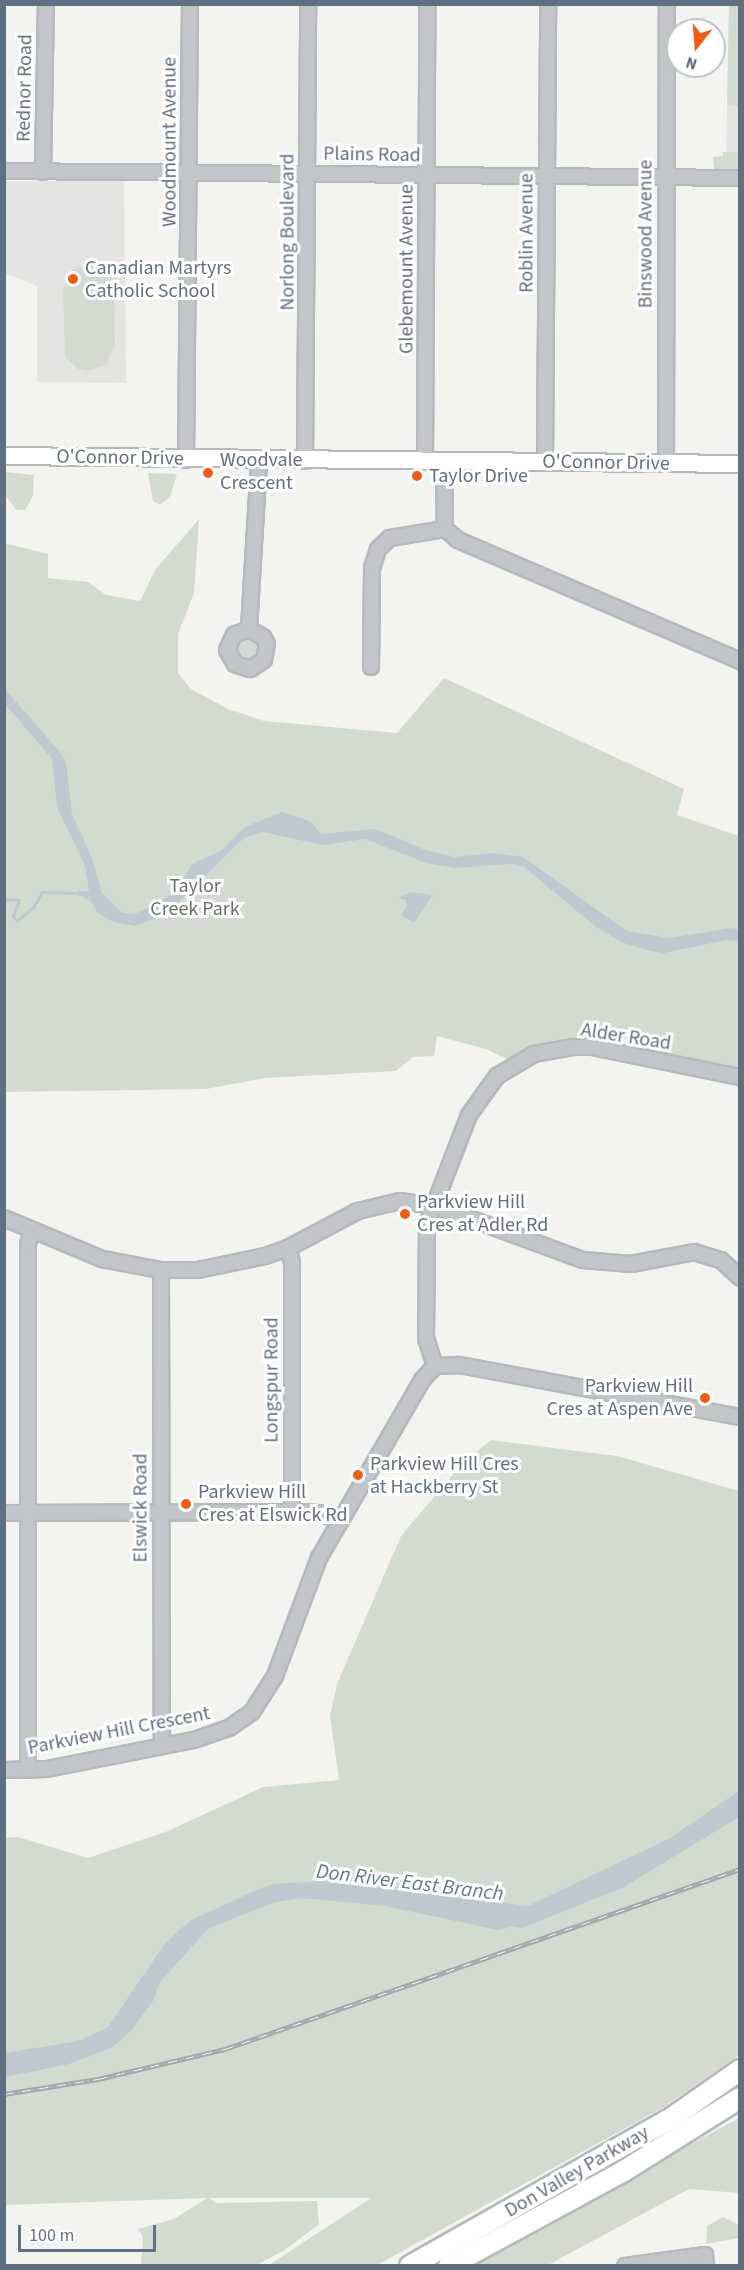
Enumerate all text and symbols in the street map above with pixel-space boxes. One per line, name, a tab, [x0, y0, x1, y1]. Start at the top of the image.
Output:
north arrow	[666, 18, 726, 78]
street label: Rednor Road	[12, 34, 38, 142]
text: N	[683, 51, 700, 75]
street label: Woodmount Avenue	[158, 57, 182, 227]
street label: Plains Road	[323, 142, 421, 168]
street label: Norlong Boulevard	[276, 153, 300, 311]
street label: Binswood Avenue	[634, 160, 658, 308]
street label: Roblin Avenue	[515, 173, 539, 293]
street label: Glebemount Avenue	[395, 184, 419, 354]
place label: Canadian Martyrs Catholic School	[85, 256, 231, 303]
marker: Canadian Martyrs Catholic School	[66, 272, 80, 286]
street label: O'Connor Drive	[56, 445, 184, 471]
place label: Woodvale Crescent	[220, 449, 303, 496]
street label: O'Connor Drive	[542, 450, 670, 476]
place label: Taylor Drive	[429, 464, 528, 488]
marker: Woodvale Crescent	[201, 466, 215, 480]
marker: Taylor Drive	[410, 469, 424, 483]
park label: Taylor Creek Park	[150, 875, 240, 922]
street label: Alder Road	[579, 1018, 673, 1056]
place label: Parkview Hill Cres at Adler Rd	[417, 1190, 548, 1237]
marker: Parkview Hill Cres at Adler Rd	[398, 1207, 412, 1221]
street label: Longspur Road	[260, 1317, 284, 1443]
place label: Parkview Hill Cres at Aspen Ave	[546, 1374, 693, 1421]
marker: Parkview Hill Cres at Aspen Ave	[698, 1391, 712, 1405]
place label: Parkview Hill Cres at Hackberry St	[370, 1452, 519, 1499]
street label: Elswick Road	[129, 1453, 153, 1563]
marker: Parkview Hill Cres at Hackberry St	[351, 1468, 365, 1482]
place label: Parkview Hill Cres at Elswick Rd	[198, 1480, 348, 1527]
marker: Parkview Hill Cres at Elswick Rd	[179, 1497, 193, 1511]
street label: Parkview Hill Crescent	[26, 1702, 212, 1760]
water label: Don River East Branch	[315, 1858, 505, 1906]
street label: Don Valley Parkway	[501, 2121, 653, 2223]
scale bar	[21, 2213, 159, 2251]
text: 100 m	[29, 2223, 74, 2248]

